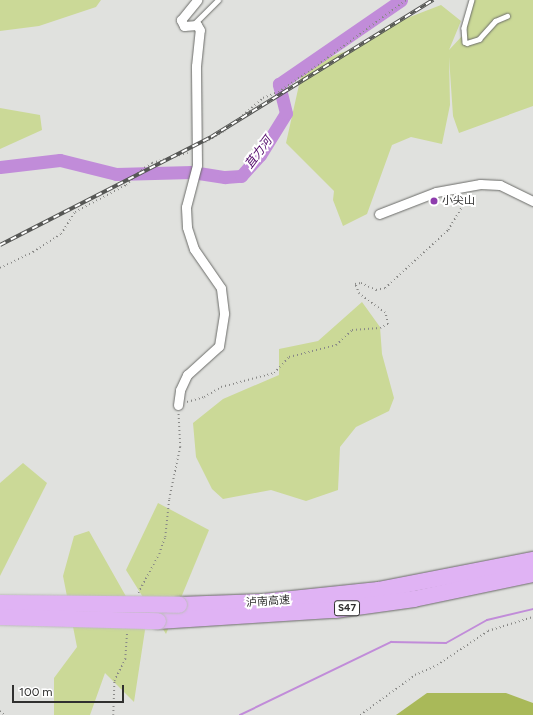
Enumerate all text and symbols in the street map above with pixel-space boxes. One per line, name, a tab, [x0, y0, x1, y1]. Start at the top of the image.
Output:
water label: 苴力河	[242, 134, 276, 172]
place label: 小尖山	[442, 194, 475, 208]
marker: 小尖山	[429, 196, 439, 206]
street label: 泸南高速	[246, 594, 290, 610]
road number: S47	[334, 600, 360, 616]
scale bar	[14, 677, 126, 703]
text: 100 m	[19, 685, 53, 699]

